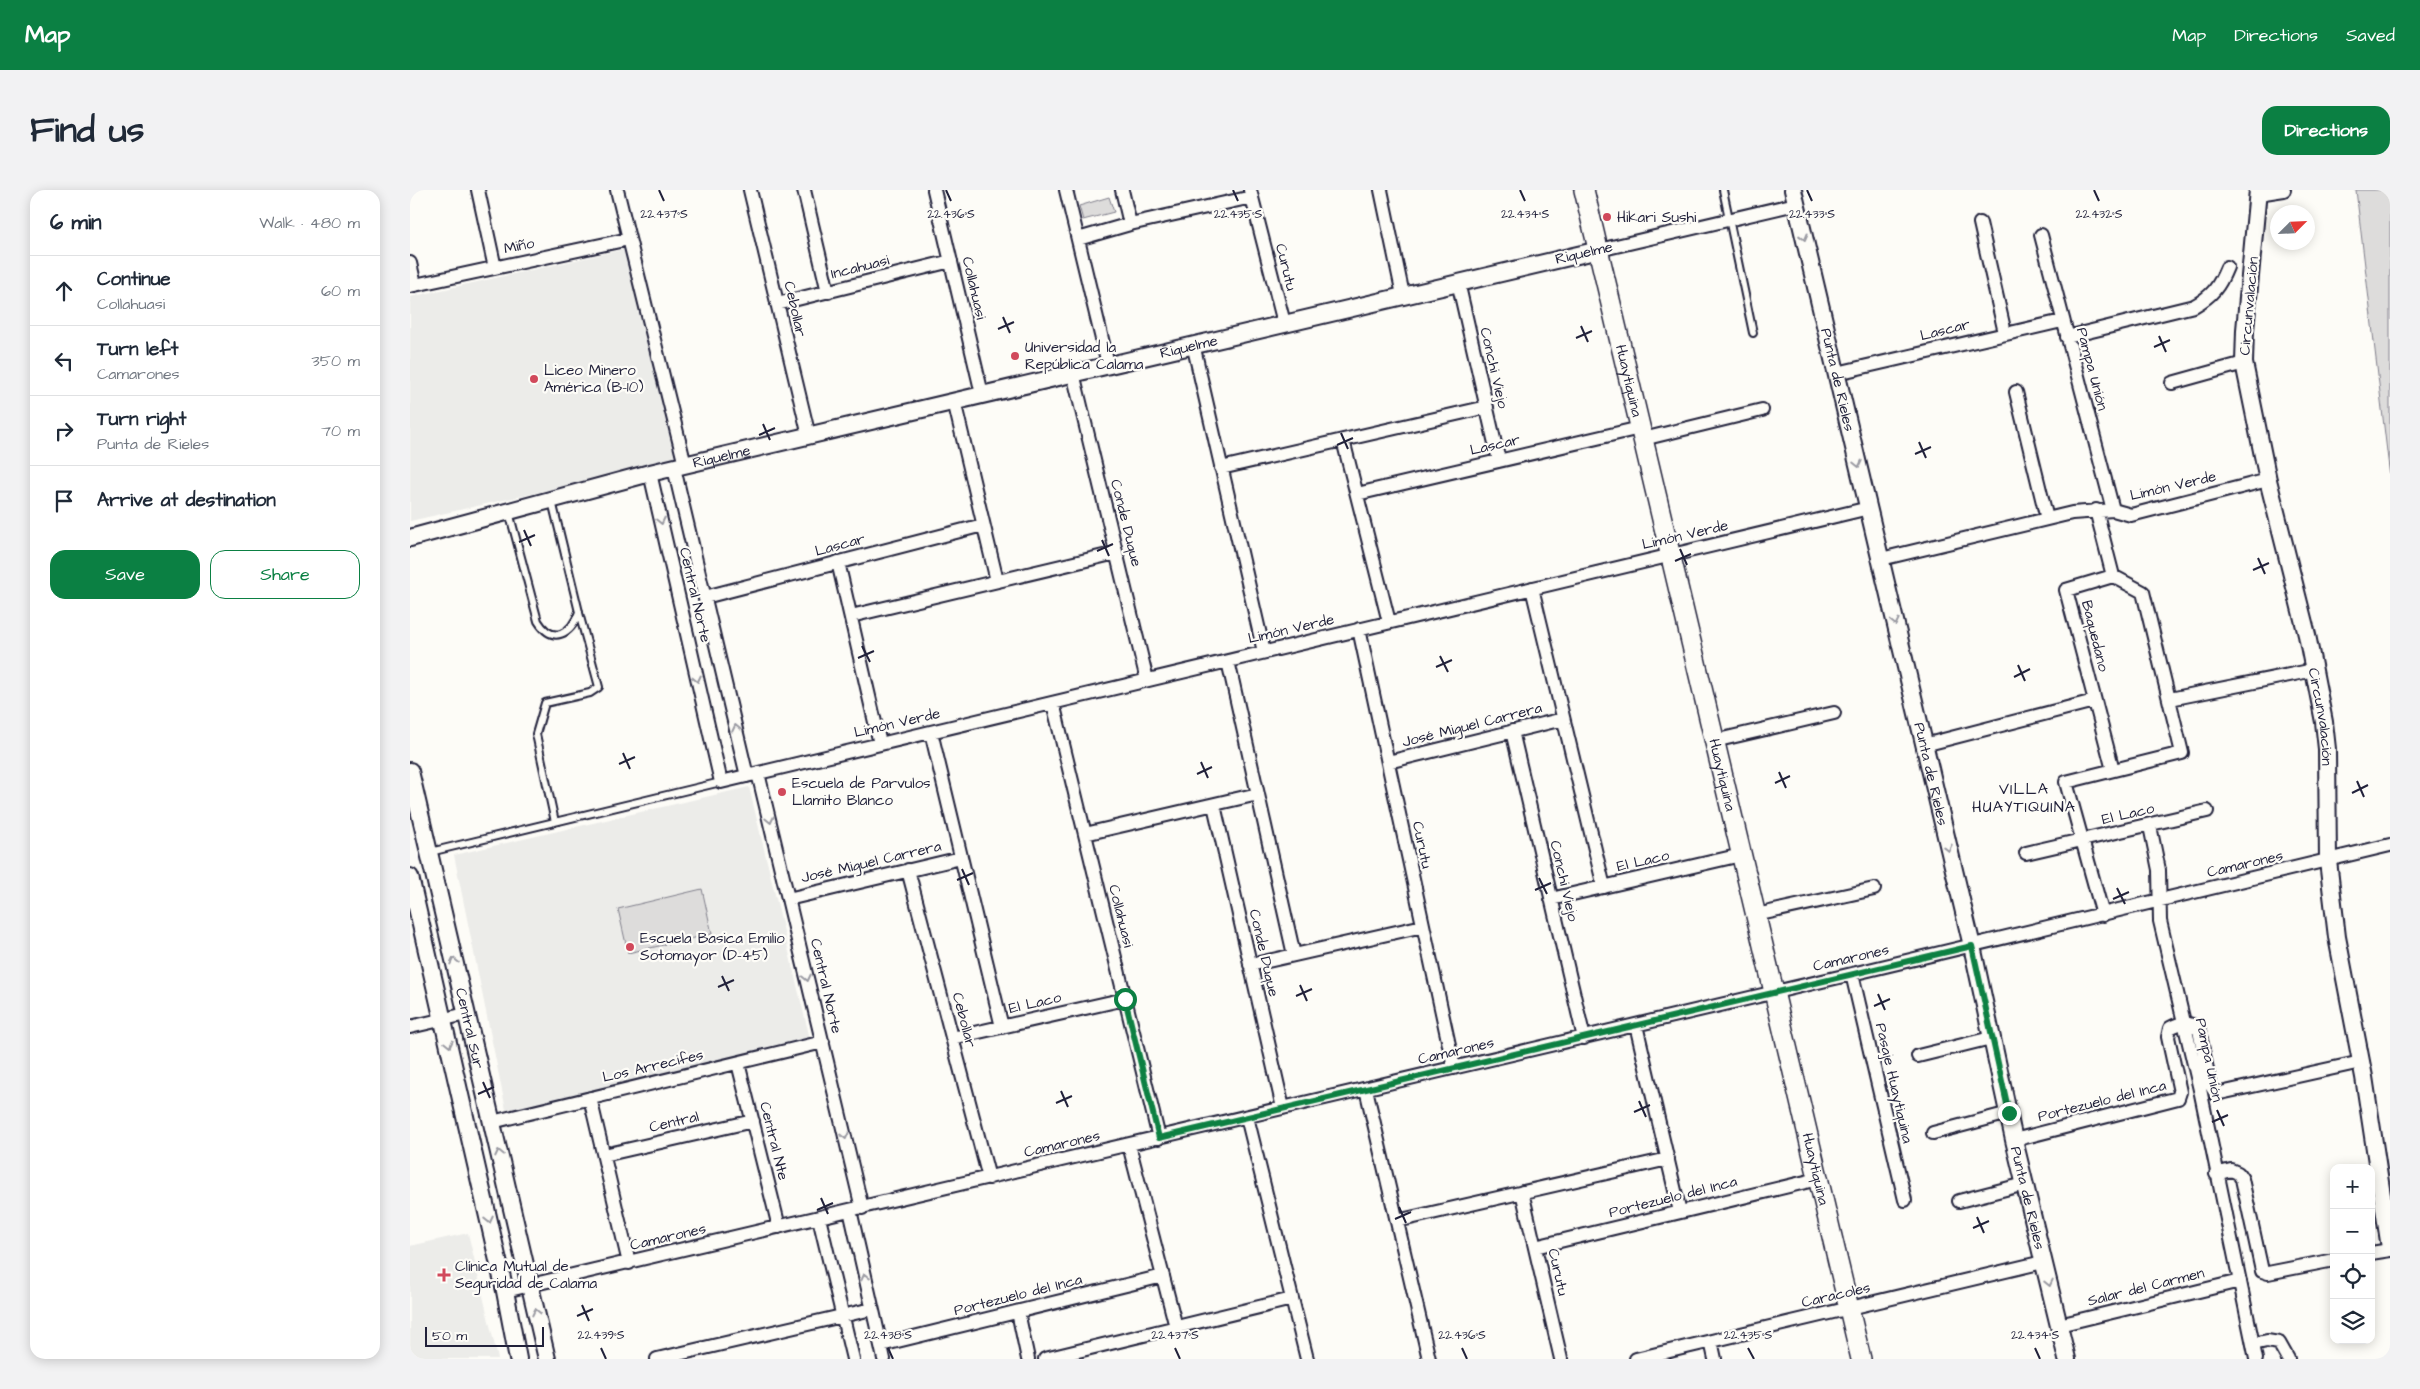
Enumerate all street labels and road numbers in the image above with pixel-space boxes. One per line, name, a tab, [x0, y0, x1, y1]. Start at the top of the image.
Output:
street label: Miño	[502, 232, 537, 259]
street label: Riquelme	[1553, 236, 1615, 270]
street label: Curutu	[1270, 241, 1302, 293]
street label: Incahuasi	[829, 249, 892, 284]
street label: Collahuasi	[957, 255, 992, 322]
street label: Circunvalación	[2234, 255, 2264, 356]
street label: Cebollar	[778, 279, 812, 339]
street label: Lascar	[1918, 314, 1972, 346]
street label: Conchi Viejo	[1474, 325, 1514, 411]
street label: Pampa Unión	[2071, 325, 2113, 413]
street label: Punta de Rieles	[1816, 326, 1860, 434]
street label: Riquelme	[1158, 329, 1220, 363]
street label: Huaytiquina	[1610, 342, 1648, 419]
street label: Lascar	[1468, 429, 1522, 461]
street label: Riquelme	[690, 439, 752, 473]
street label: Limón Verde	[2128, 466, 2218, 506]
street label: Conde Duque	[1105, 477, 1147, 569]
street label: Limón Verde	[1640, 515, 1730, 555]
street label: Lascar	[813, 528, 867, 562]
street label: Central Norte	[674, 545, 716, 645]
street label: Baquedano	[2076, 598, 2114, 674]
street label: Limón Verde	[1246, 609, 1336, 649]
street label: Circunvalación	[2303, 666, 2338, 766]
street label: José Miguel Carrera	[1400, 697, 1545, 754]
street label: Limón Verde	[852, 703, 942, 743]
street label: Punta de Rieles	[1909, 720, 1954, 828]
street label: Huaytiquina	[1704, 737, 1741, 813]
street label: El Laco	[2100, 798, 2157, 830]
street label: Curutu	[1407, 819, 1437, 871]
street label: José Miguel Carrera	[799, 836, 944, 889]
street label: Conchi Viejo	[1544, 838, 1584, 924]
street label: El Laco	[1615, 845, 1672, 877]
street label: Camarones	[2205, 845, 2286, 883]
street label: Collahuasi	[1103, 882, 1139, 950]
street label: Conde Duque	[1244, 907, 1284, 999]
street label: Central Norte	[805, 936, 847, 1036]
street label: Camarones	[1811, 939, 1892, 977]
street label: Central Sur	[450, 986, 489, 1071]
street label: El Laco	[1007, 987, 1064, 1019]
street label: Cebollar	[947, 990, 981, 1050]
street label: Pampa Unión	[2190, 1016, 2228, 1104]
street label: Pasaje Huaytiquina	[1869, 1021, 1918, 1146]
street label: Camarones	[1416, 1032, 1497, 1070]
street label: Los Arrecifes	[600, 1044, 706, 1088]
street label: Portezuelo del Inca	[2036, 1075, 2169, 1127]
street label: Central Nte	[754, 1100, 794, 1182]
street label: Central	[647, 1106, 701, 1138]
street label: Camarones	[1022, 1125, 1103, 1163]
street label: Huaytiquina	[1797, 1131, 1835, 1208]
street label: Punta de Rieles	[2005, 1144, 2051, 1252]
street label: Portezuelo del Inca	[1607, 1171, 1740, 1223]
street label: Camarones	[628, 1218, 709, 1256]
street label: Curutu	[1542, 1246, 1574, 1298]
street label: Salar del Carmen	[2085, 1262, 2207, 1312]
street label: Portezuelo del Inca	[952, 1269, 1085, 1321]
street label: Caracoles	[1799, 1277, 1873, 1313]

